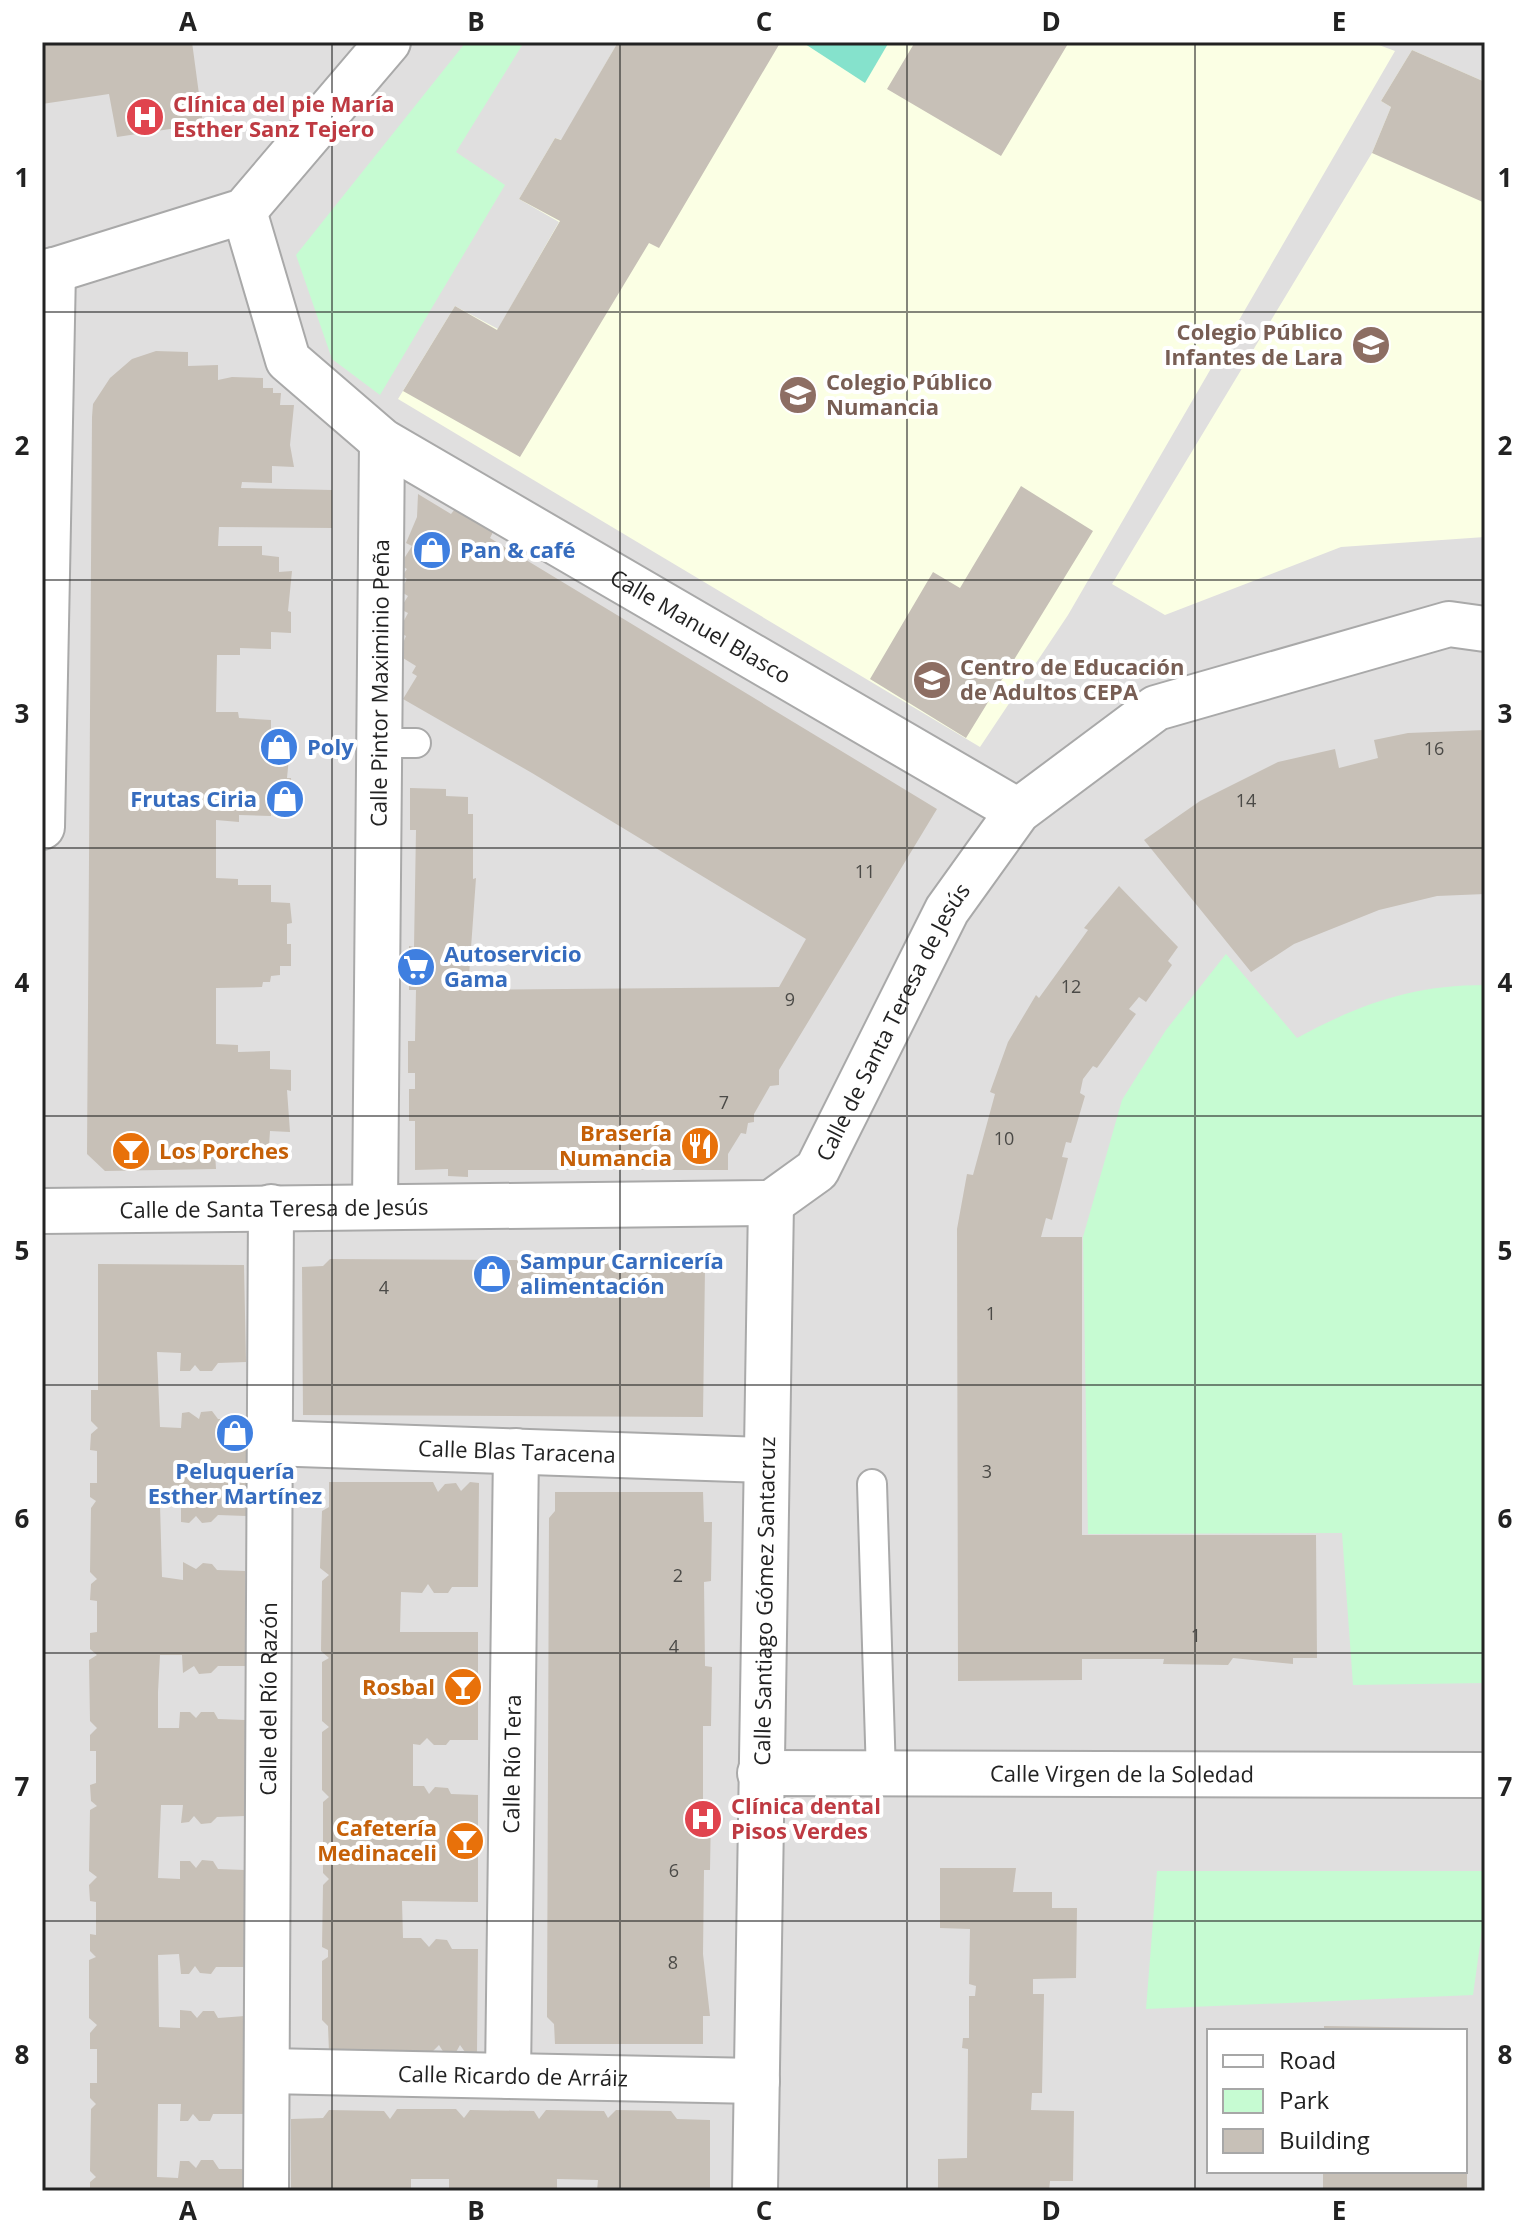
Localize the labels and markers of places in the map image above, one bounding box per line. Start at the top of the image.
place label: Clínica del pie María Esther Sanz Tejero [173,88,395,143]
hospital icon: Clínica del pie María Esther Sanz Tejero [124,96,166,138]
place label: Colegio Público Infantes de Lara [1164,316,1343,371]
school or university icon: Colegio Público Infantes de Lara [1350,324,1392,366]
place label: Colegio Público Numancia [826,366,992,421]
school or university icon: Colegio Público Numancia [777,374,819,416]
shop icon: Pan & café [411,529,453,571]
place label: Pan & café [460,534,576,564]
place label: Centro de Educación de Adultos CEPA [960,651,1184,706]
school or university icon: Centro de Educación de Adultos CEPA [911,659,953,701]
shop icon: Poly [258,726,300,768]
place label: Poly [307,731,354,761]
shop icon: Frutas Ciria [264,778,306,820]
place label: Frutas Ciria [130,783,257,813]
place label: Autoservicio Gama [444,938,582,993]
supermarket icon: Autoservicio Gama [395,946,437,988]
place label: Brasería Numancia [559,1117,672,1172]
restaurant icon: Brasería Numancia [679,1125,721,1167]
bar icon: Los Porches [110,1130,152,1172]
place label: Los Porches [159,1135,289,1165]
place label: Sampur Carnicería alimentación [520,1245,724,1300]
shop icon: Sampur Carnicería alimentación [471,1253,513,1295]
shop icon: Peluquería Esther Martínez [214,1412,256,1454]
place label: Peluquería Esther Martínez [148,1455,322,1510]
bar icon: Rosbal [442,1666,484,1708]
place label: Rosbal [362,1671,435,1701]
place label: Clínica dental Pisos Verdes [731,1790,881,1845]
hospital icon: Clínica dental Pisos Verdes [682,1798,724,1840]
place label: Cafetería Medinaceli [317,1812,437,1867]
bar icon: Cafetería Medinaceli [444,1820,486,1862]

